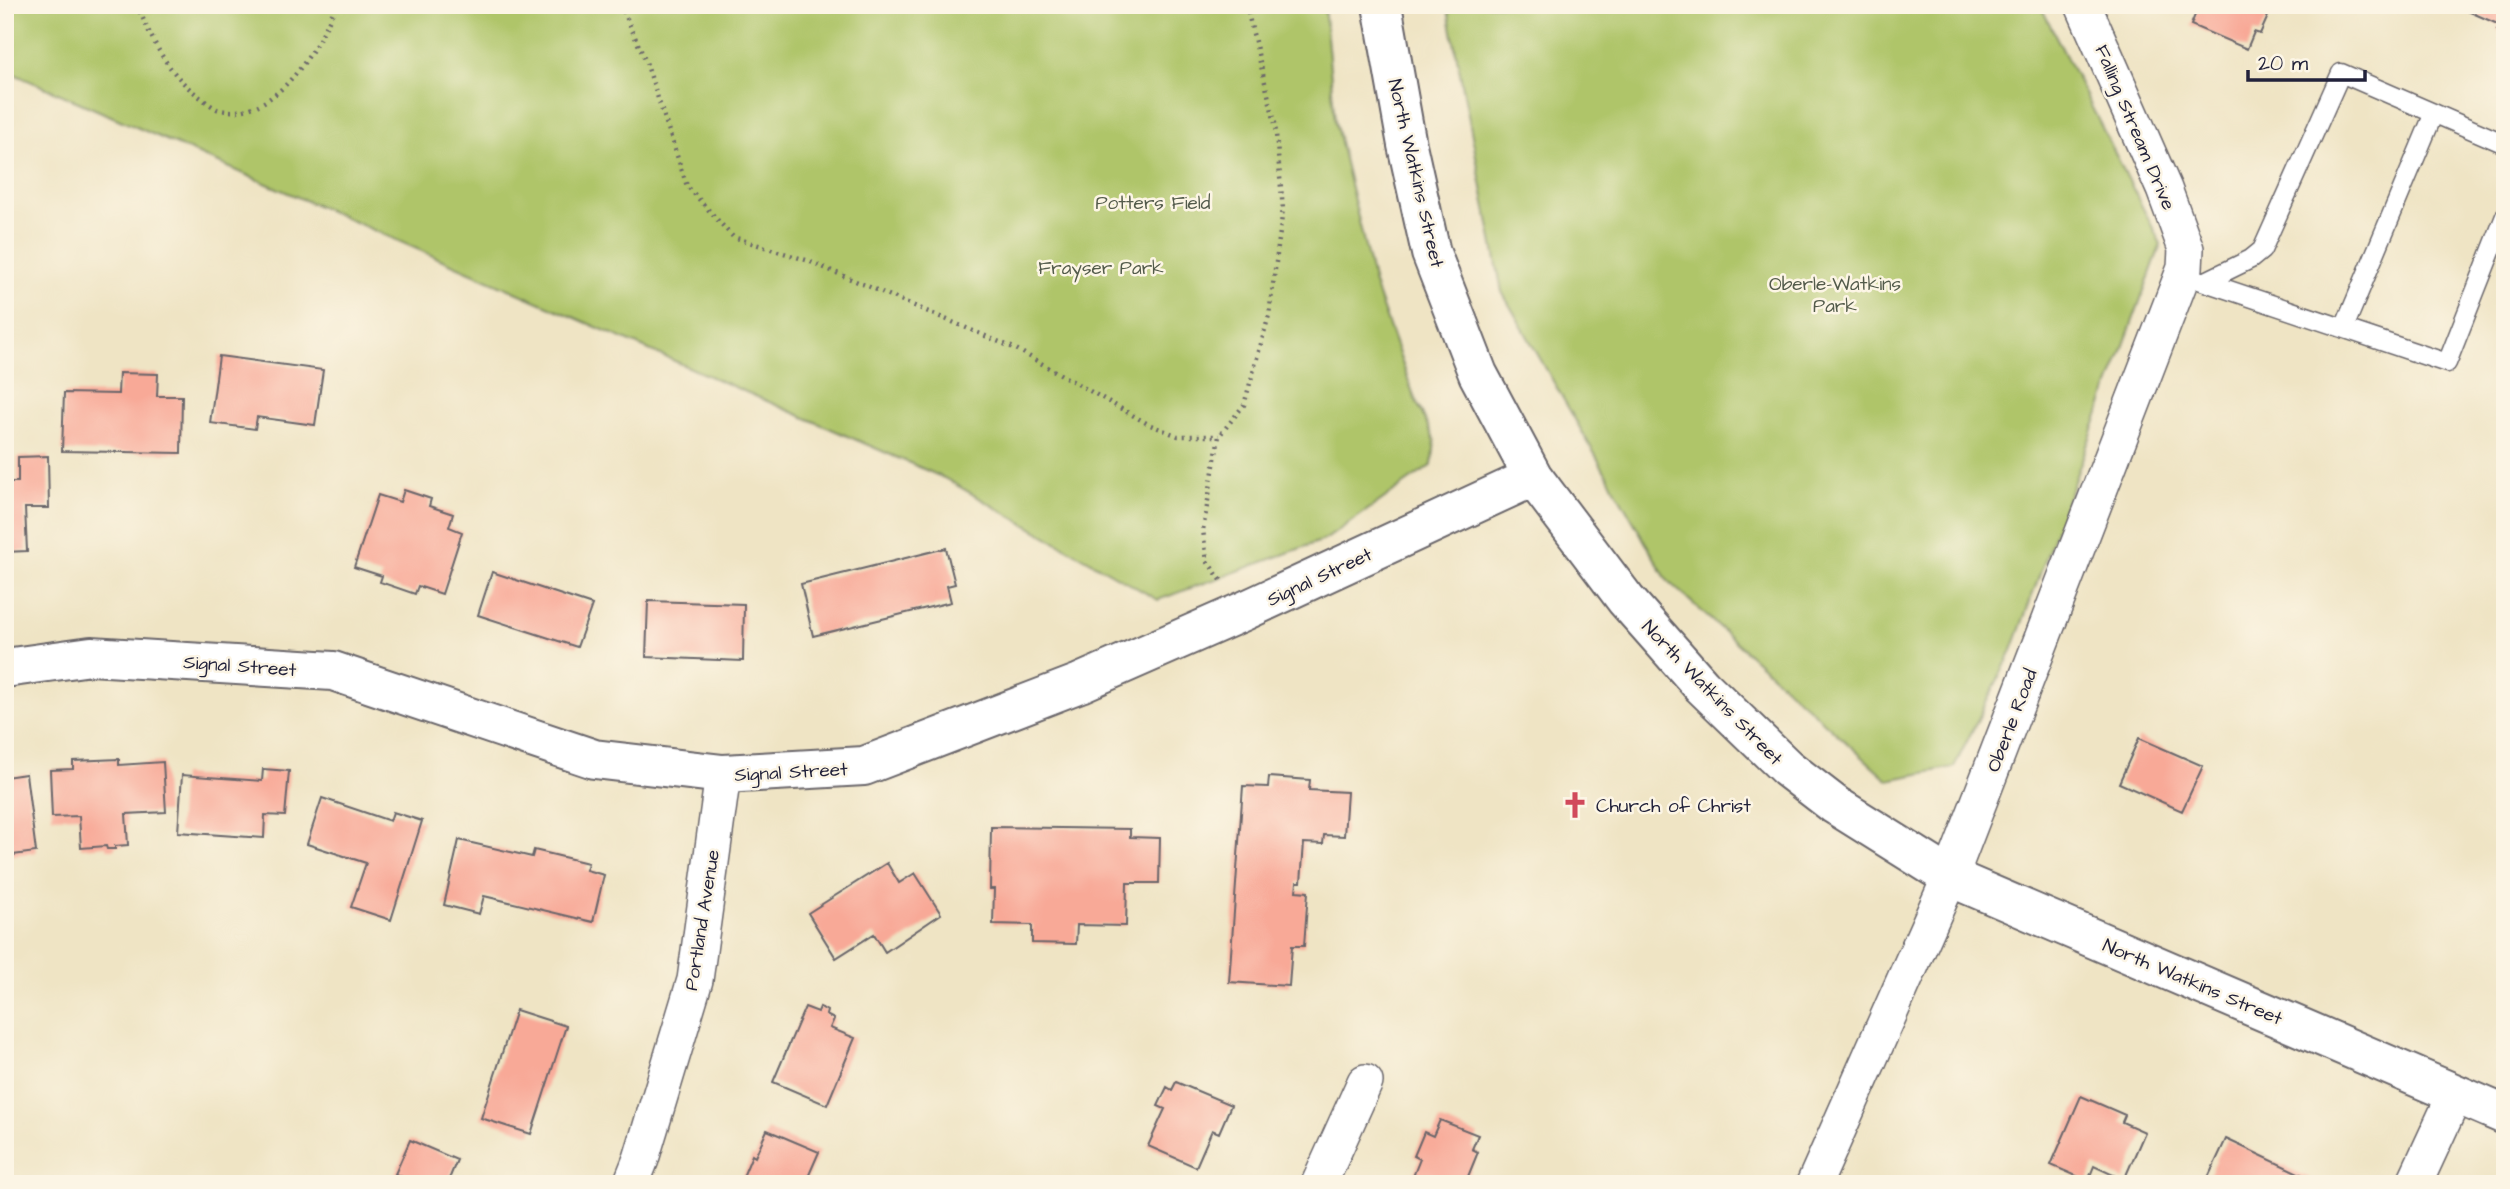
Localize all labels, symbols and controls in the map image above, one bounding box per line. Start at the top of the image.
scale bar [2248,38,2365,82]
street label: Falling Stream Drive [2087,41,2182,215]
text: 20 m [2258,49,2309,78]
street label: North Watkins Street [1381,76,1450,271]
park label: Potters Field [1095,190,1211,217]
park label: Frayser Park [1038,255,1164,283]
park label: Oberle-Watkins Park [1769,271,1901,320]
street label: Signal Street [1263,541,1377,614]
street label: North Watkins Street [1635,614,1789,772]
street label: Signal Street [182,649,298,685]
street label: Oberle Road [1980,665,2045,776]
street label: Signal Street [734,756,849,790]
church icon: Church of Christ [1560,790,1590,820]
place label: Church of Christ [1596,793,1751,820]
street label: Portland Avenue [678,848,727,993]
street label: North Watkins Street [2098,932,2287,1033]

